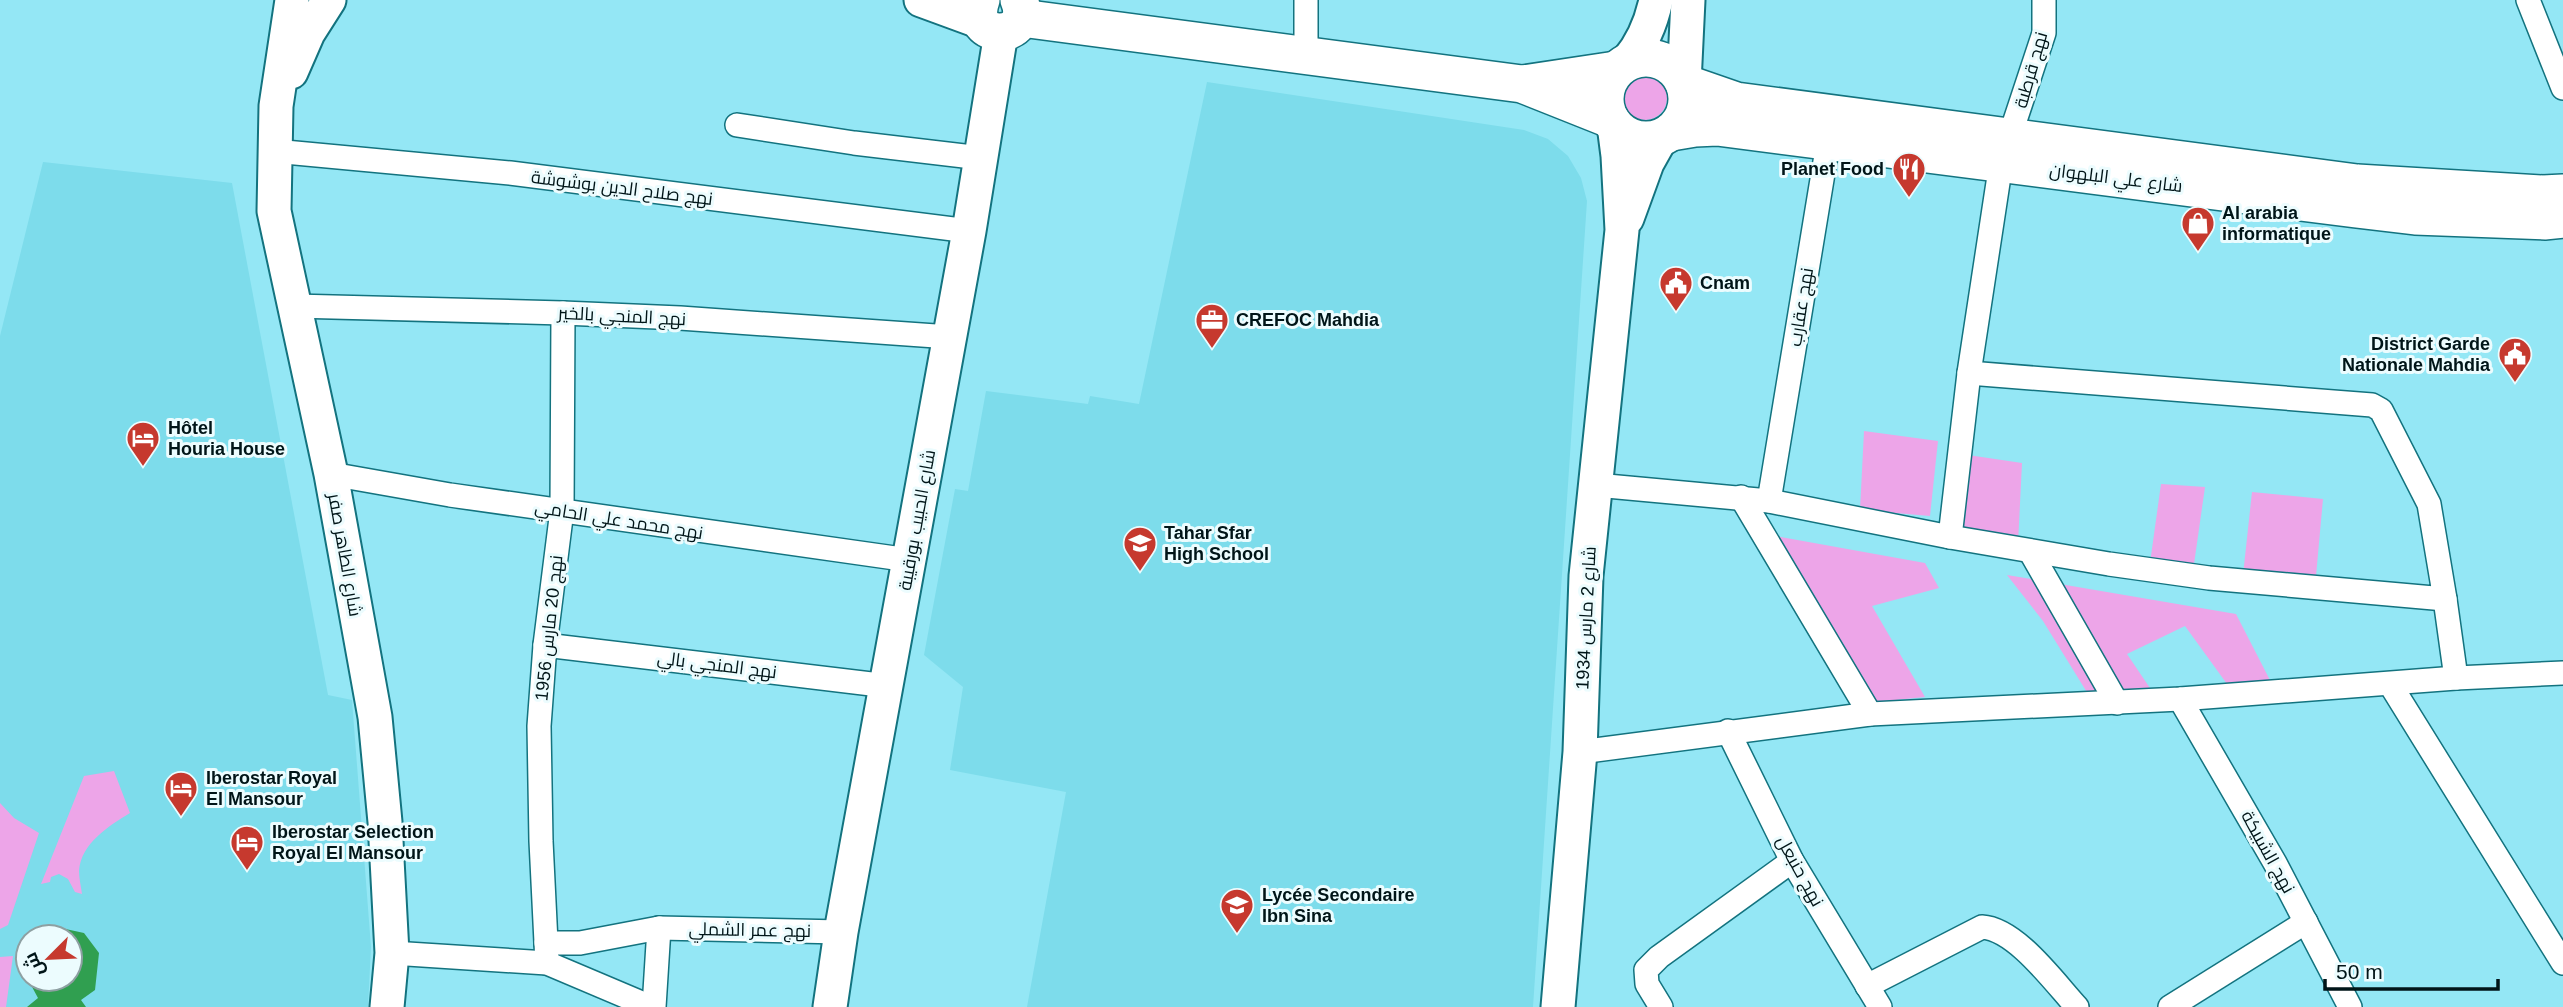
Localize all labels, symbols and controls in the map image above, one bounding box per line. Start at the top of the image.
street label: نهج قرطبة [2011,30,2053,111]
restaurant icon: Planet Food [1890,150,1928,199]
place label: Planet Food [1781,159,1884,179]
street label: شارع علي البلهوان [2048,160,2184,200]
street label: نهج صلاح الدين بوشوشة [530,167,714,211]
place label: Al arabia informatique [2222,203,2331,244]
shop icon: Al arabia informatique [2179,204,2217,253]
public building icon: Cnam [1657,264,1695,313]
street label: نهج عقارب [1785,266,1819,348]
place label: Cnam [1700,273,1750,293]
office icon: CREFOC Mahdia [1193,301,1231,350]
street label: نهج المنجي بالخير [556,303,687,333]
place label: CREFOC Mahdia [1236,310,1380,330]
place label: District Garde Nationale Mahdia [2342,334,2491,375]
public building icon: District Garde Nationale Mahdia [2496,335,2534,384]
place label: Hôtel Houria House [168,418,285,459]
hotel icon: Hôtel Houria House [124,419,162,468]
street label: شارع الحبيب بورقيبة [895,448,941,592]
street label: شارع الطاهر صفر [322,491,366,619]
street label: نهج محمد علي الحامي [533,497,705,547]
place label: Tahar Sfar High School [1164,523,1269,564]
school or university icon: Tahar Sfar High School [1121,524,1159,573]
street label: شارع 2 مارس 1934 [1572,546,1602,690]
street label: نهج 20 مارس 1956 [531,554,569,702]
street label: نهج المنجي بالي [656,648,778,686]
place label: Iberostar Royal El Mansour [206,768,337,809]
hotel icon: Iberostar Royal El Mansour [162,769,200,818]
street label: نهج الشبيكة [2235,807,2299,898]
place label: Iberostar Selection Royal El Mansour [272,822,434,863]
hotel icon: Iberostar Selection Royal El Mansour [228,823,266,872]
street label: نهج حنبعل [1771,832,1828,911]
place label: Lycée Secondaire Ibn Sina [1262,885,1414,926]
school or university icon: Lycée Secondaire Ibn Sina [1218,886,1256,935]
street label: نهج عمر الشملي [688,919,811,945]
north arrow [14,923,84,993]
scale bar [2325,948,2498,992]
text: ش [19,949,49,980]
text: 50 m [2336,960,2383,983]

